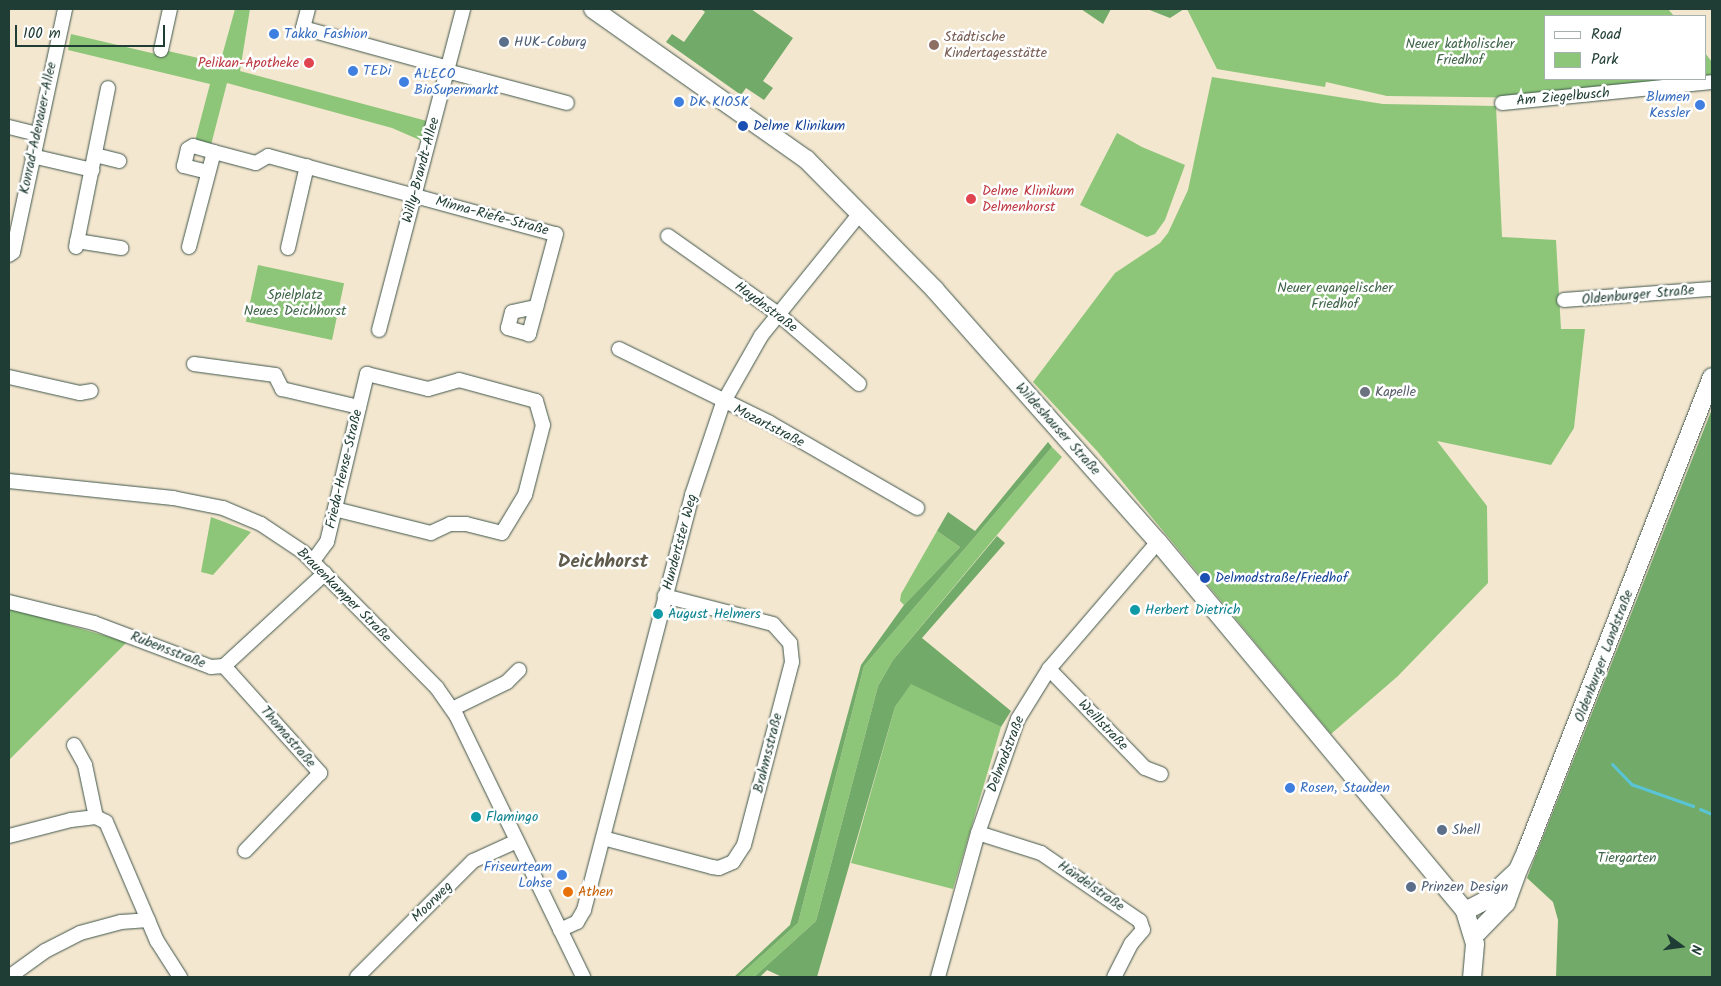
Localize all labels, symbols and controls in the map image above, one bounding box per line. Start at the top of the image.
scale bar [18,15,168,47]
legend [1544,15,1706,80]
text: 100 m [23,22,61,46]
text: Road [1591,23,1621,47]
place label: Takko Fashion [284,26,368,42]
marker: Takko Fashion [268,28,280,40]
place label: Städtische Kindertagesstätte [944,29,1047,62]
place label: HUK-Coburg [514,34,587,50]
marker: HUK-Coburg [498,36,510,48]
park label: Neuer katholischer Friedhof [1406,36,1514,68]
marker: Städtische Kindertagesstätte [928,39,940,51]
text: Park [1591,48,1618,72]
place label: Pelikan-Apotheke [198,55,299,71]
marker: Pelikan-Apotheke [303,57,315,69]
street label: Konrad-Adenauer-Allee [16,60,60,196]
place label: TEDi [363,63,391,79]
marker: TEDi [347,65,359,77]
place label: ALECO BioSupermarkt [414,66,499,98]
marker: ALECO BioSupermarkt [398,76,410,88]
street label: Am Ziegelbusch [1516,85,1610,109]
place label: Blumen Kessler [1646,89,1690,121]
place label: DK KIOSK [689,94,749,110]
marker: DK KIOSK [673,96,685,108]
marker: Blumen Kessler [1694,99,1706,111]
street label: Willy-Brandt-Allee [399,115,443,225]
place label: Delme Klinikum [753,118,845,134]
marker: Delme Klinikum [737,120,749,132]
place label: Delme Klinikum Delmenhorst [982,183,1074,216]
marker: Delme Klinikum Delmenhorst [964,192,978,206]
street label: Minna-Riefe-Straße [433,193,551,239]
street label: Haydnstraße [731,278,801,336]
park label: Neuer evangelischer Friedhof [1277,280,1393,312]
street label: Oldenburger Straße [1581,282,1695,308]
park label: Spielplatz Neues Deichhorst [244,287,346,320]
street label: Wildeshauser Straße [1012,379,1104,479]
place label: Kapelle [1375,384,1416,400]
marker: Kapelle [1359,386,1371,398]
street label: Mozartstraße [731,401,807,451]
street label: Frieda-Hense-Straße [322,408,366,530]
street label: Hundertster Weg [659,492,701,592]
street label: Brauenkamper Straße [293,544,395,646]
district label: Deichhorst [558,552,648,574]
place label: Delmodstraße/Friedhof [1215,570,1348,586]
marker: Delmodstraße/Friedhof [1199,572,1211,584]
street label: Oldenburger Landstraße [1571,587,1637,725]
place label: Herbert Dietrich [1145,602,1240,618]
marker: Herbert Dietrich [1129,604,1141,616]
place label: August Helmers [668,606,761,622]
marker: August Helmers [652,608,664,620]
street label: Rubensstraße [128,628,208,672]
street label: Weillstraße [1075,696,1131,754]
street label: Thomastraße [257,703,319,771]
street label: Brahmsstraße [750,711,786,795]
street label: Delmodstraße [984,714,1028,794]
place label: Rosen, Stauden [1300,780,1390,796]
marker: Rosen, Stauden [1284,782,1296,794]
place label: Flamingo [486,809,538,825]
marker: Flamingo [470,811,482,823]
place label: Shell [1452,822,1480,838]
marker: Shell [1436,824,1448,836]
park label: Tiergarten [1598,850,1656,866]
street label: Händelstraße [1055,857,1127,915]
place label: Friseurteam Lohse [484,859,552,892]
marker: Friseurteam Lohse [556,869,568,881]
street label: Moorweg [408,878,456,926]
place label: Prinzen Design [1421,879,1508,895]
marker: Prinzen Design [1405,881,1417,893]
place label: Athen [578,884,613,900]
marker: Athen [562,886,574,898]
north arrow [1656,921,1706,971]
text: N [1684,943,1707,957]

